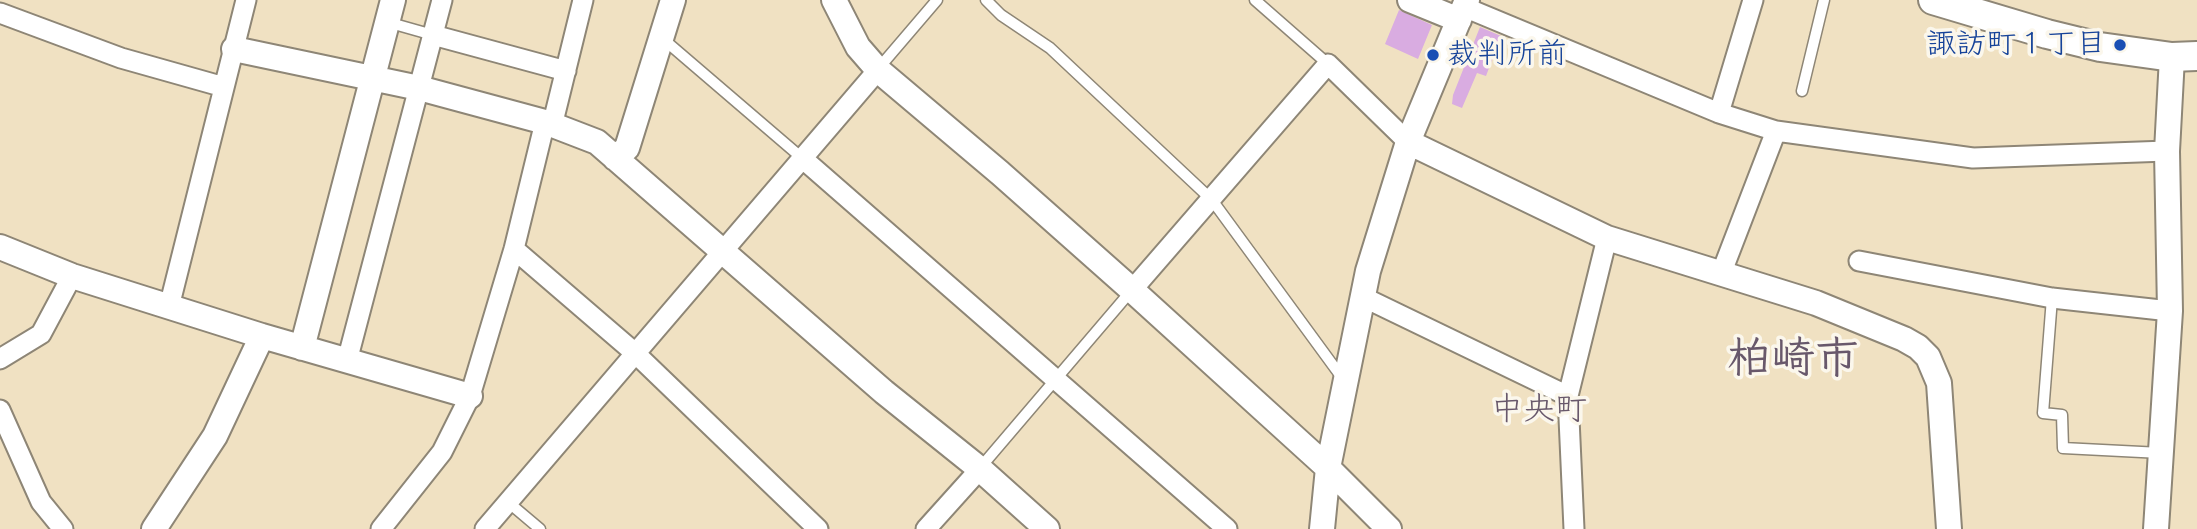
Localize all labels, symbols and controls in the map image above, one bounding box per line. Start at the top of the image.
place label: 諏訪町１丁目 [1926,27,2106,63]
place label: 裁判所前 [1447,37,1567,73]
marker: 諏訪町１丁目 [2112,37,2128,53]
marker: 裁判所前 [1425,47,1441,63]
district label: 柏崎市 [1727,334,1859,386]
district label: 中央町 [1491,392,1587,430]

